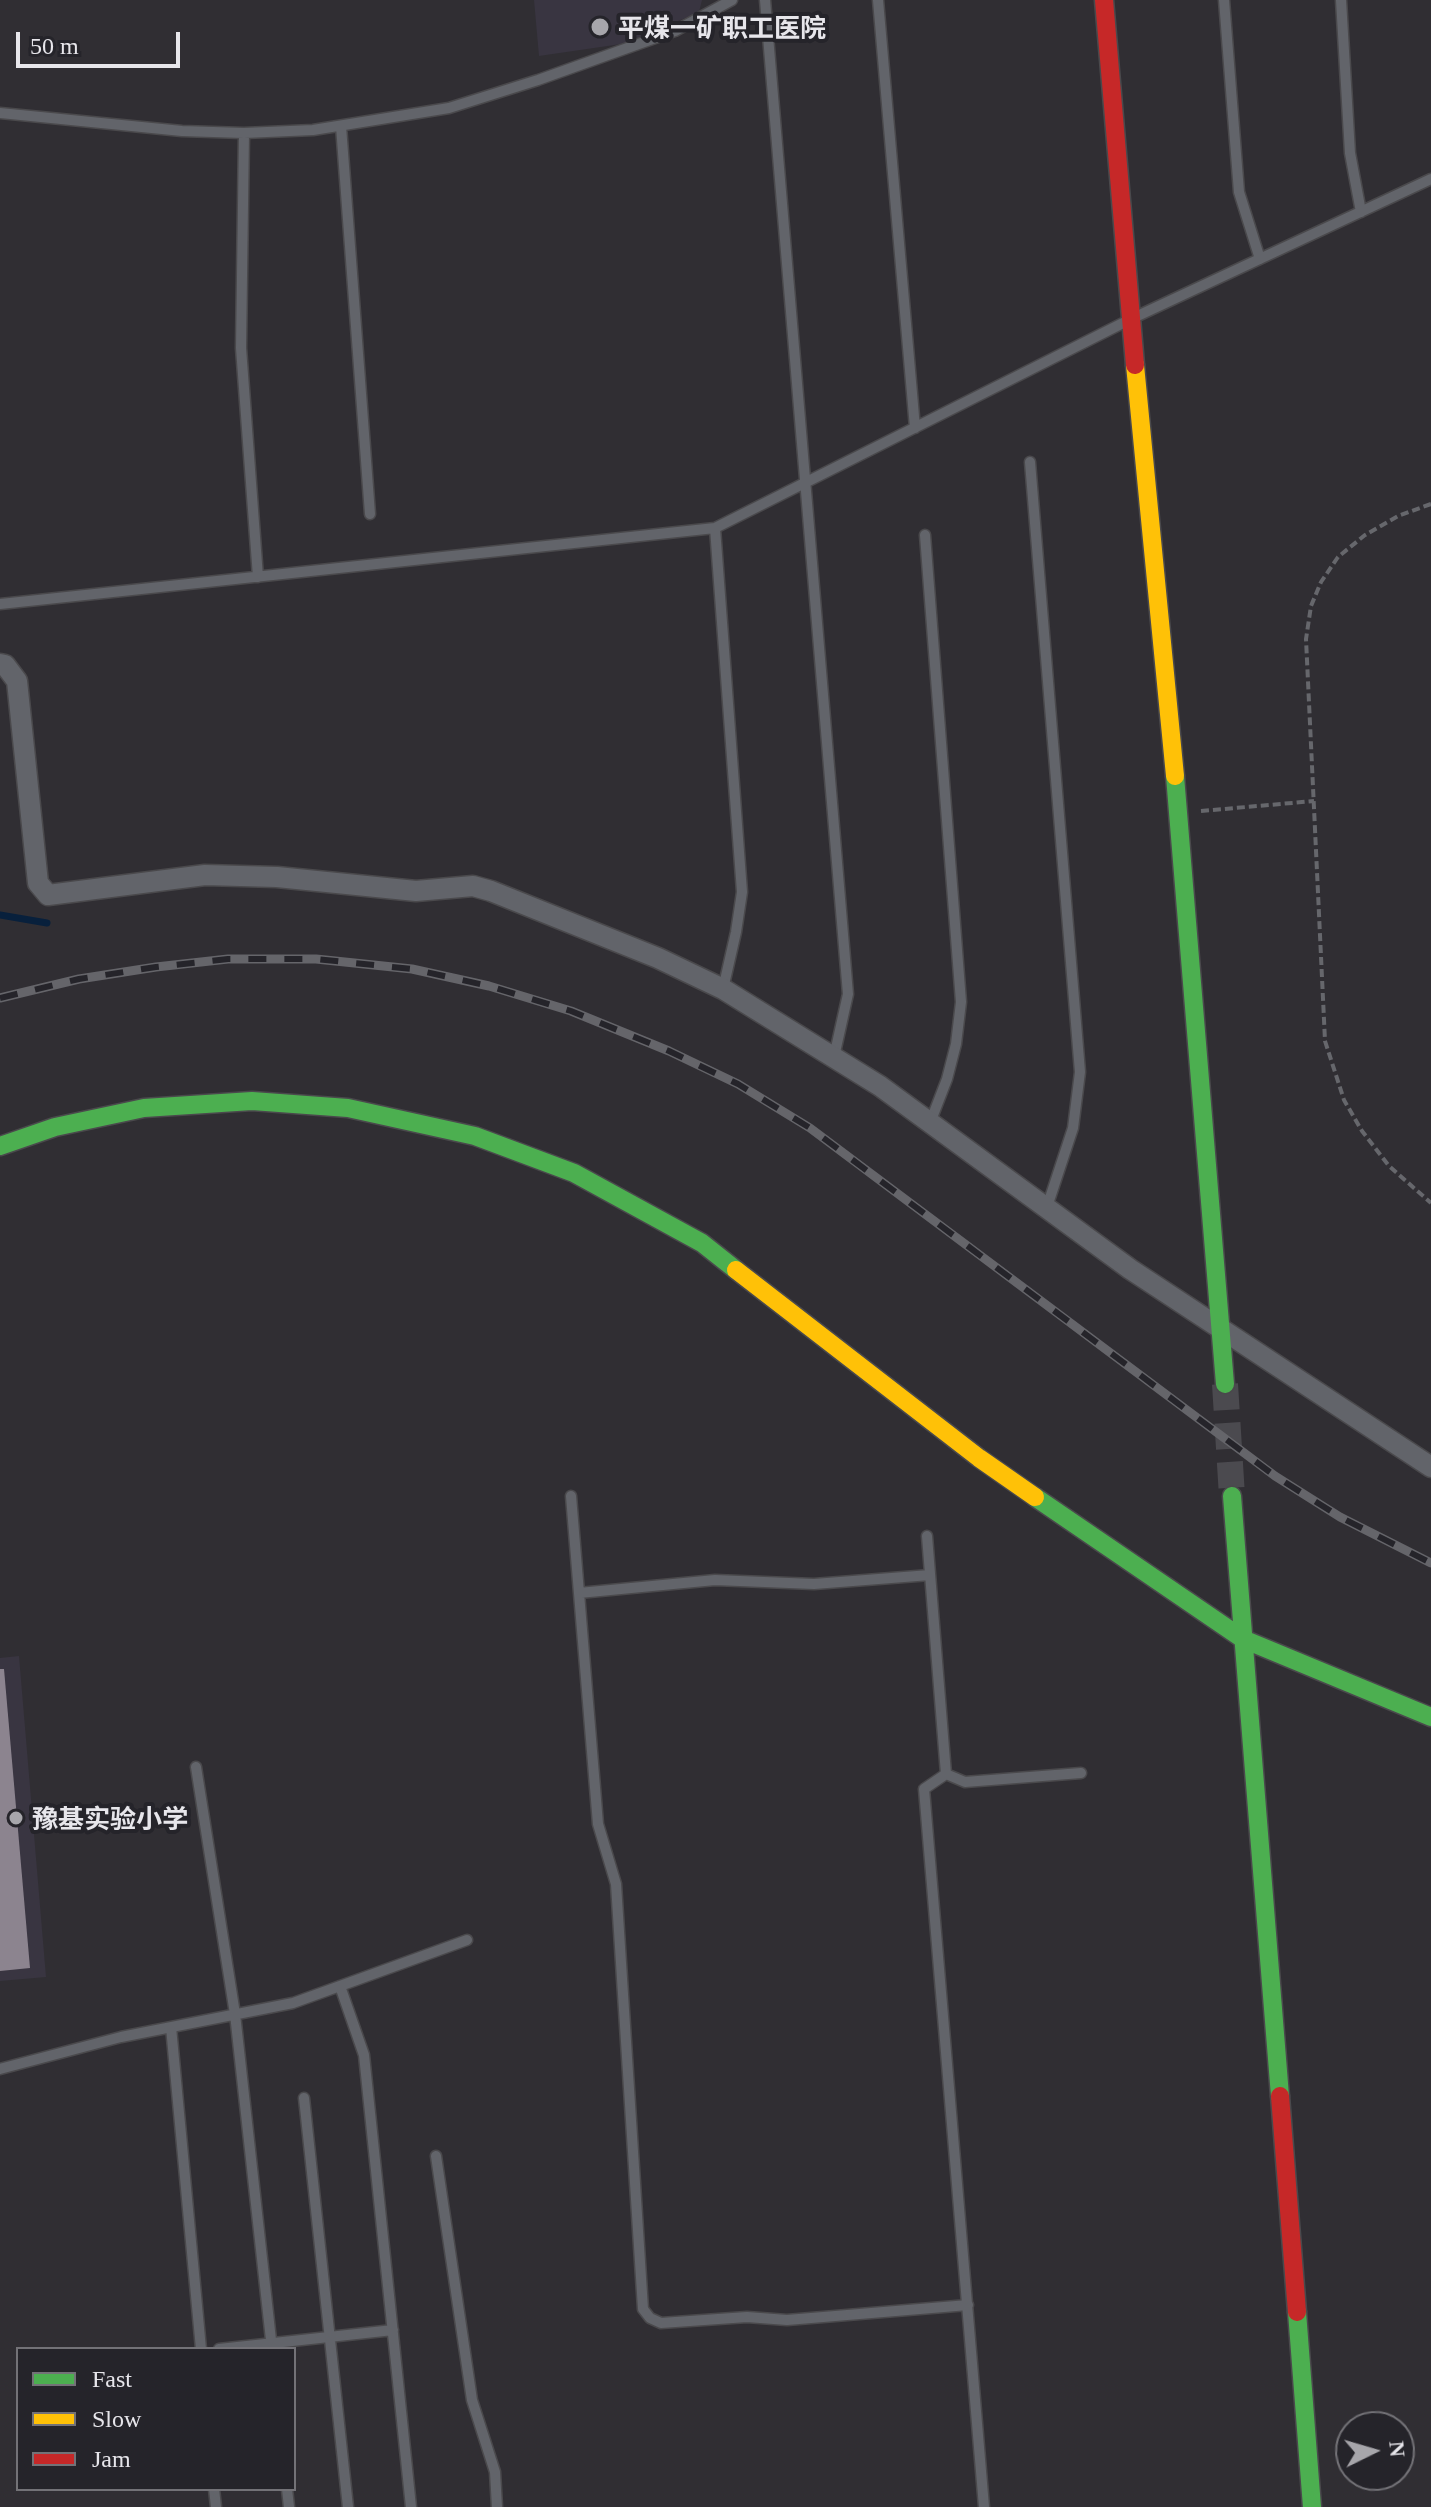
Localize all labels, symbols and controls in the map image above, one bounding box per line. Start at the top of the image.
place label: 平煤一矿职工医院 [618,11,826,43]
scale bar [20,16,184,66]
marker: 平煤一矿职工医院 [589,16,611,38]
text: 50 m [30,33,79,59]
place label: 豫基实验小学 [32,1802,188,1834]
marker: 豫基实验小学 [7,1809,25,1827]
legend [16,2347,296,2491]
text: Fast [92,2366,132,2392]
text: Slow [92,2406,141,2432]
north arrow [1335,2411,1415,2491]
text: N [1384,2440,1411,2458]
text: Jam [92,2446,131,2472]

